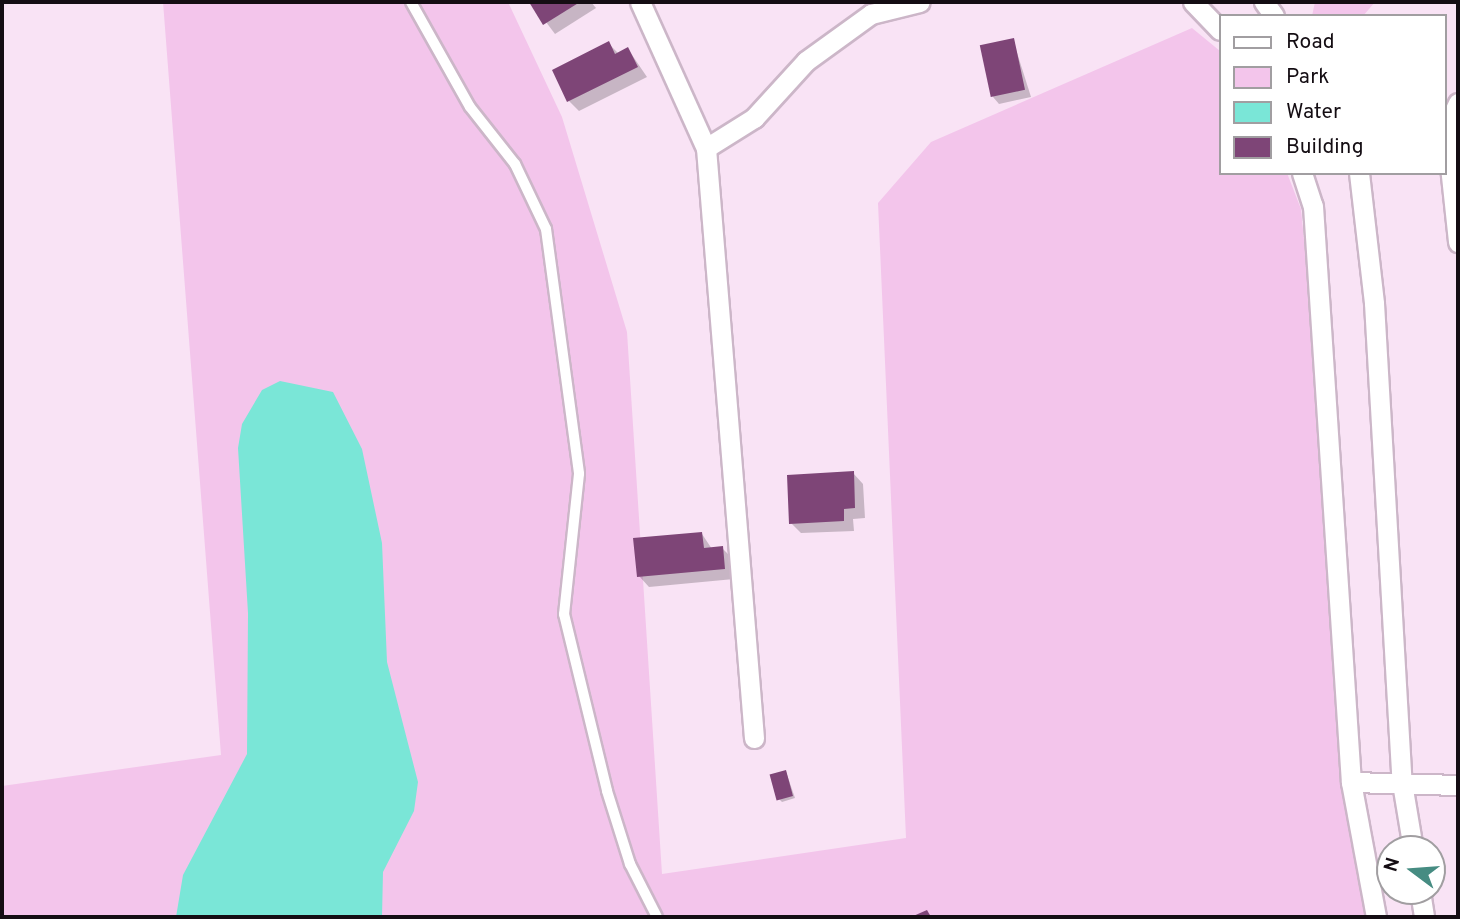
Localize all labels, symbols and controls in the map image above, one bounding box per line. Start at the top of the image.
legend [1218,14,1446,175]
text: Road [1286,29,1335,56]
text: Park [1286,64,1329,91]
text: Water [1286,99,1341,126]
text: Building [1286,134,1364,161]
north arrow [1376,835,1446,905]
text: N [1379,855,1406,875]

